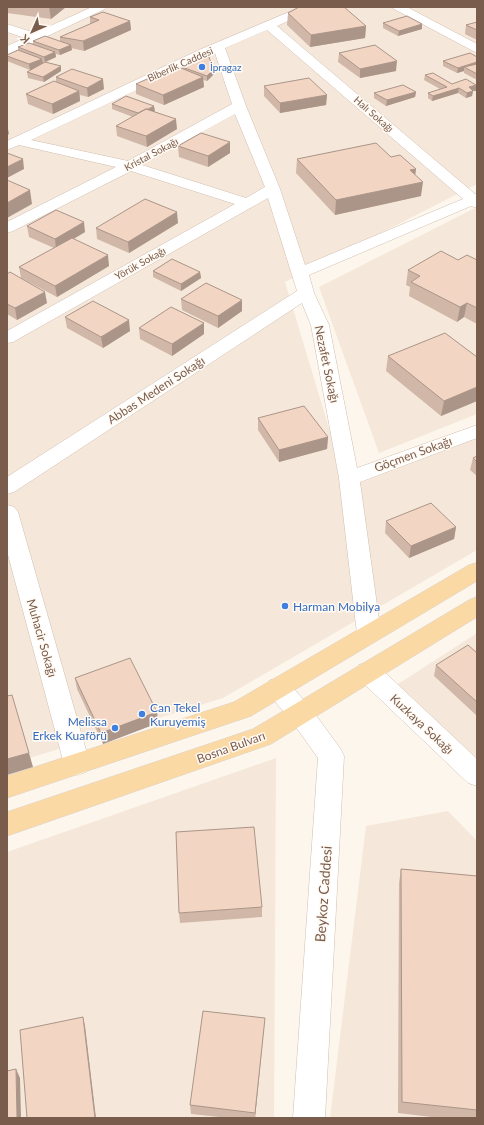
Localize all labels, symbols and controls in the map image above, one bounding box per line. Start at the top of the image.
north arrow [12,12,52,52]
text: K [17,32,32,47]
street label: Biberlik Caddesi [145,44,215,84]
place label: İpragaz [210,61,242,73]
marker: İpragaz [197,62,207,72]
street label: Halı Sokağı [352,94,396,134]
street label: Kristal Sokağı [122,135,180,173]
street label: Yörük Sokağı [112,244,168,282]
street label: Nezafet Sokağı [311,324,343,404]
street label: Abbas Medeni Sokağı [104,353,208,427]
street label: Göçmen Sokağı [372,433,454,475]
street label: Muhacir Sokağı [24,597,60,679]
place label: Harman Mobilya [293,599,380,614]
marker: Harman Mobilya [280,601,290,611]
street label: Kuzkaya Sokağı [387,691,457,757]
place label: Can Tekel Kuruyemiş [150,700,206,729]
marker: Can Tekel Kuruyemiş [137,709,147,719]
place label: Melissa Erkek Kuaförü [33,714,107,743]
marker: Melissa Erkek Kuaförü [110,723,120,733]
street label: Bosna Bulvarı [195,728,267,766]
street label: Beykoz Caddesi [311,845,335,943]

